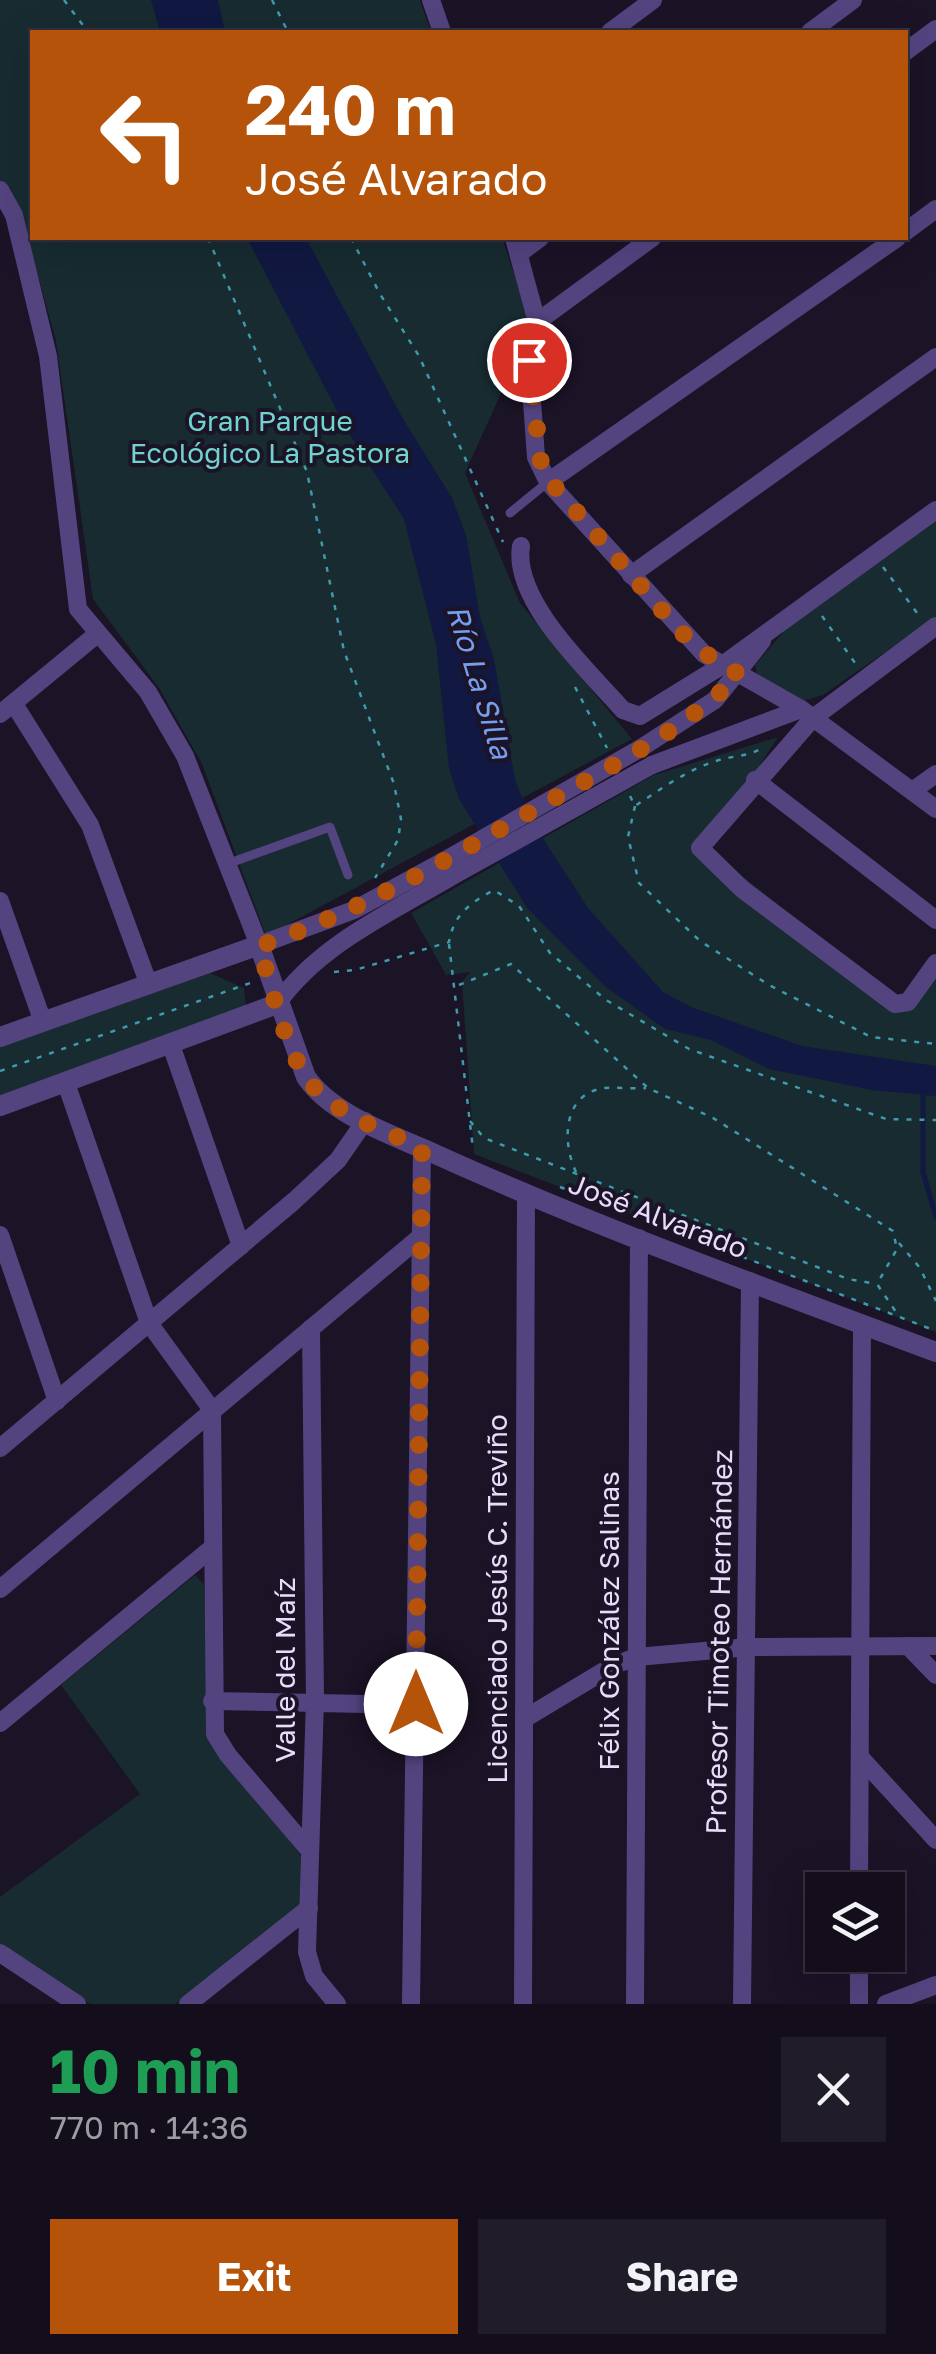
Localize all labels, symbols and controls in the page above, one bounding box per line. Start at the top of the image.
text: 240 m [245,66,456,150]
icon: left [80,70,210,200]
text: José Alvarado [245,151,547,205]
pin [487,318,572,403]
icon: arrive [502,333,557,388]
park label: Gran Parque Ecológico La Pastora [130,404,410,469]
water label: Río La Silla [439,600,521,764]
street label: José Alvarado [564,1166,752,1265]
street label: Licenciado Jesús C. Treviño [480,1414,513,1784]
street label: Profesor Timoteo Hernández [699,1449,738,1835]
street label: Félix González Salinas [592,1471,625,1771]
street label: Valle del Maíz [268,1578,301,1762]
position arrow [364,1652,468,1756]
map controls [805,1872,905,1972]
button: layers [805,1872,905,1972]
text: 10 min [50,2034,240,2106]
button: close [781,2037,886,2142]
text: 770 m · 14:36 [50,2108,248,2146]
button: Exit [50,2219,458,2334]
button: Share [478,2219,886,2334]

